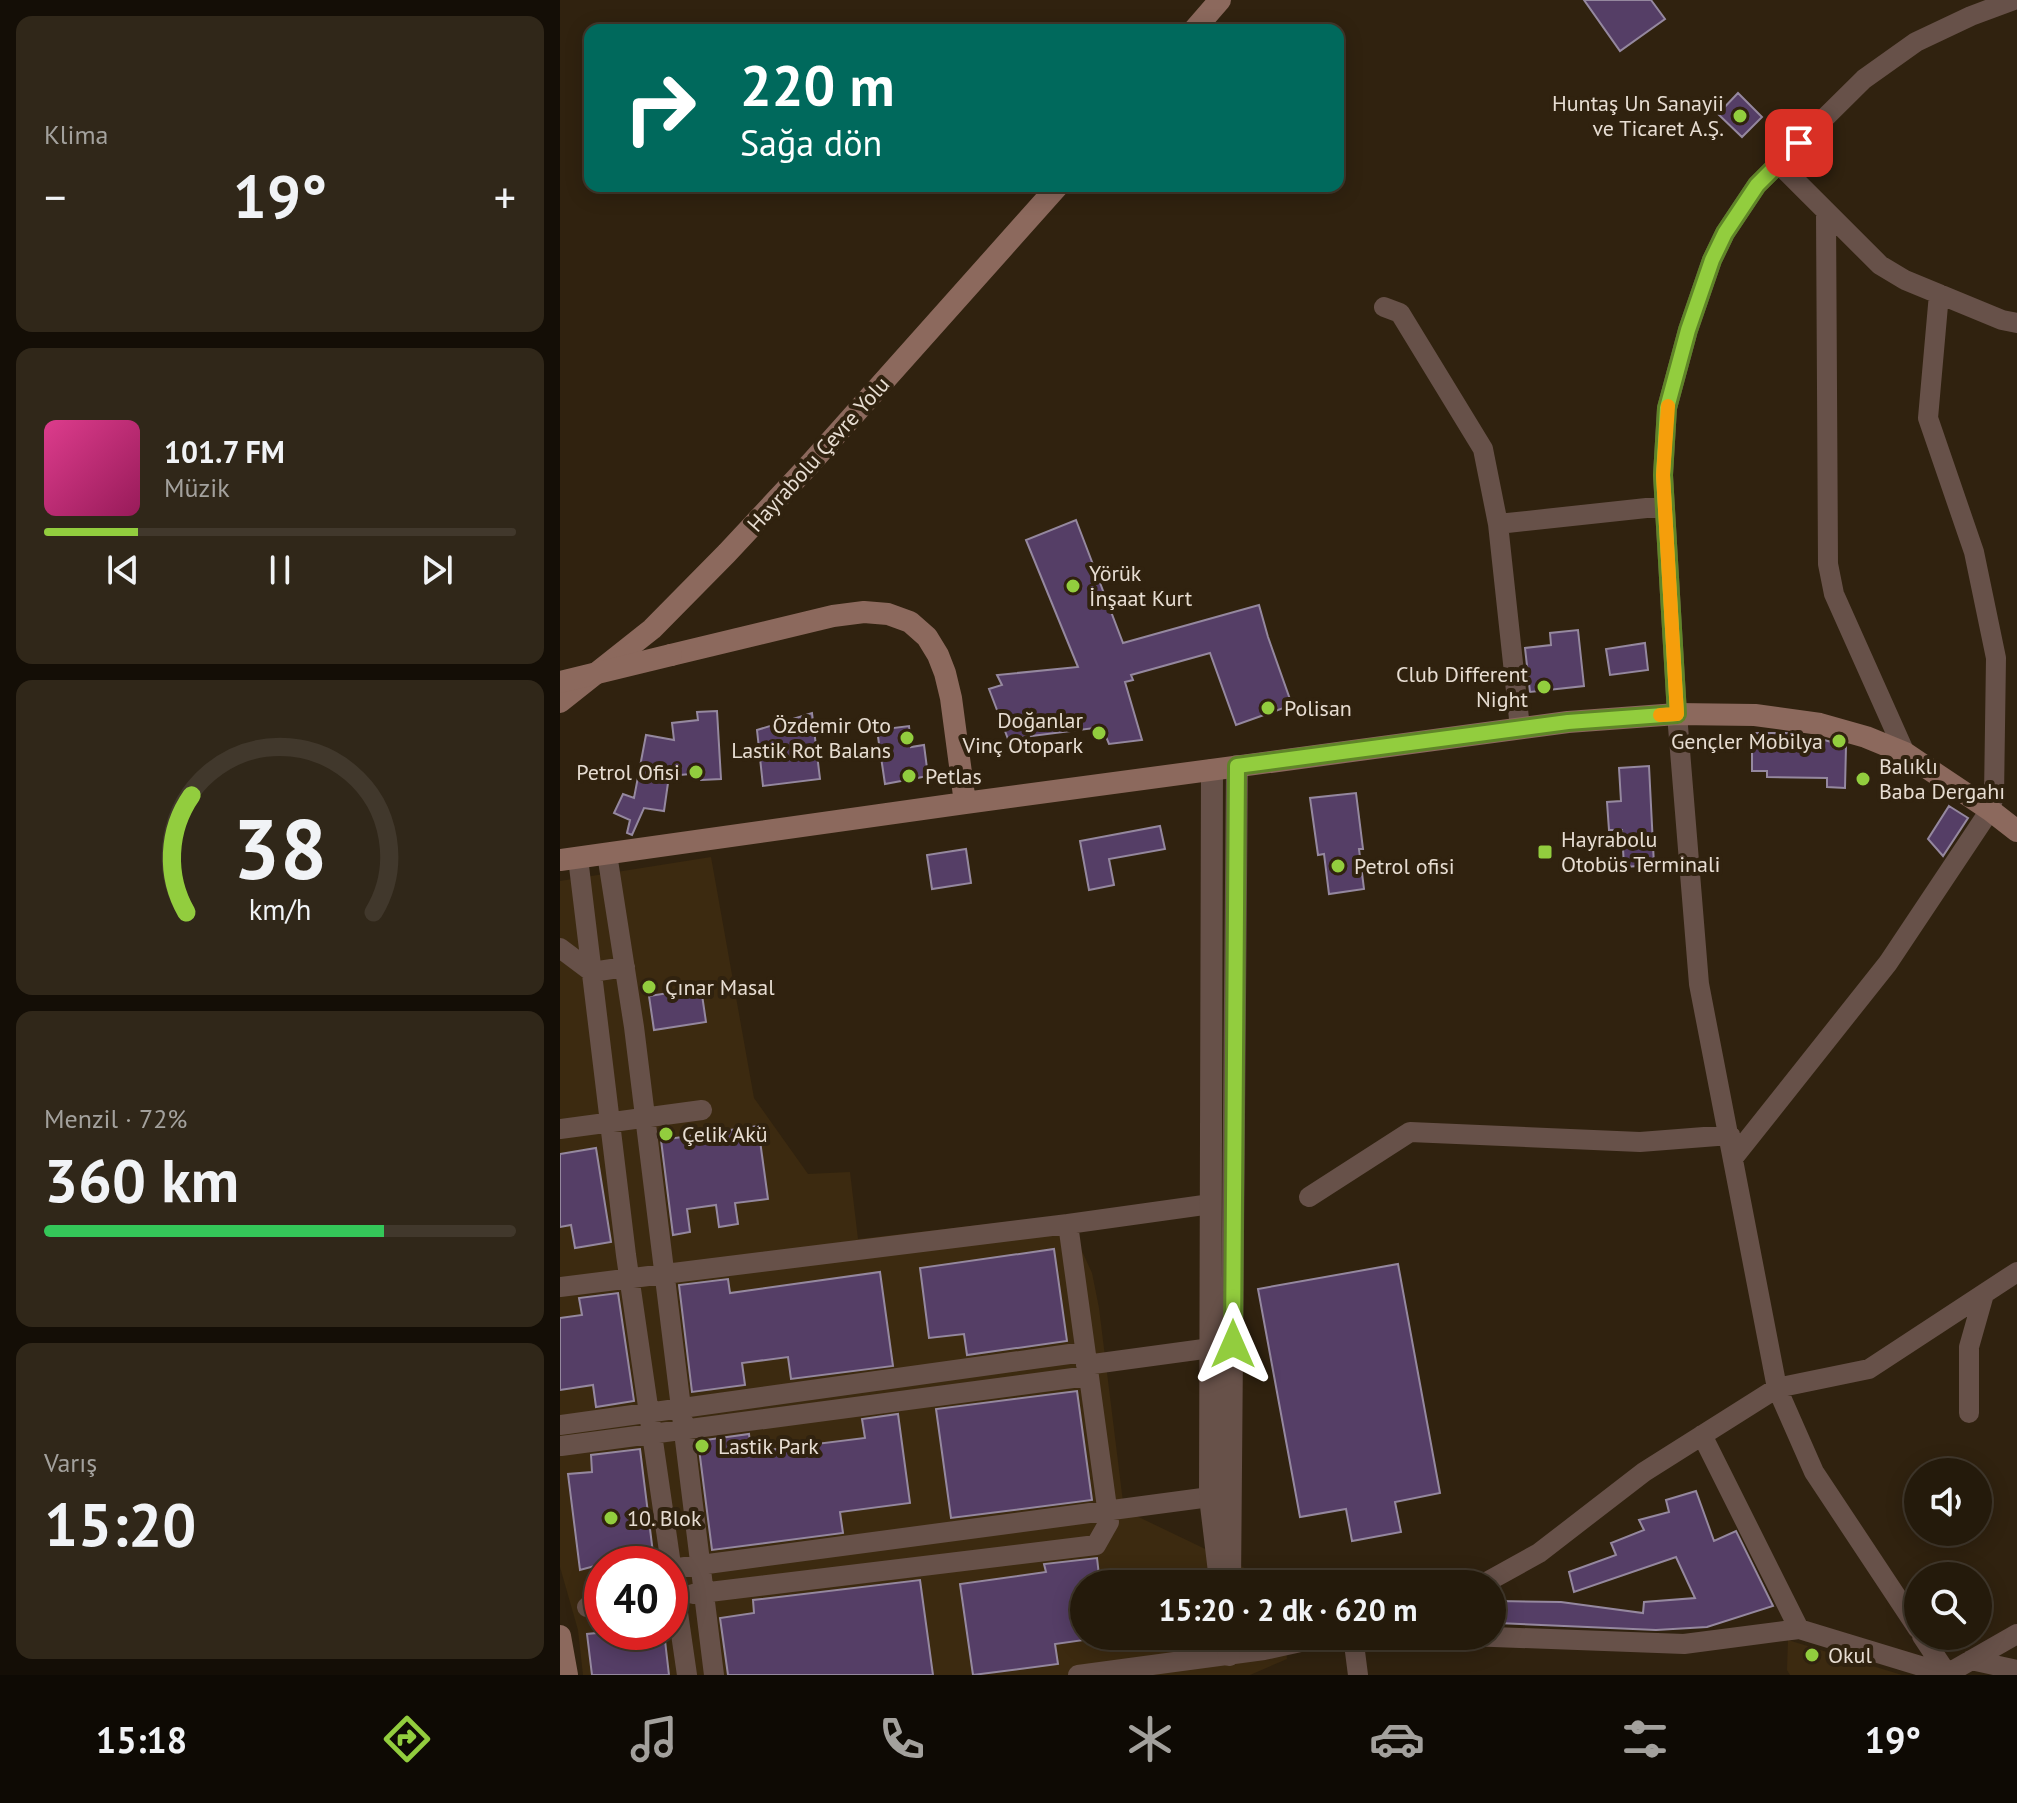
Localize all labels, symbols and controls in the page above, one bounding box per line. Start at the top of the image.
text: 220 m [740,49,895,121]
icon: right [608,56,712,160]
place label: Huntaş Un Sanayii ve Ticaret A.Ş. [1552,89,1724,142]
marker: Huntaş Un Sanayii ve Ticaret A.Ş. [1731,107,1749,125]
pin [1765,109,1833,177]
text: Klima [44,118,108,151]
text: Sağa dön [740,119,882,166]
icon: arrive [1777,121,1821,165]
text: 19° [233,157,327,235]
text: − [44,168,66,225]
text: + [494,168,516,225]
street label: Hayrabolu Çevre Yolu [741,370,895,538]
text: 101.7 FM [164,432,285,471]
text: Müzik [164,471,230,504]
icon: previous [101,548,145,592]
icon: pause [258,548,302,592]
icon: next [415,548,459,592]
place label: Yörük İnşaat Kurt [1089,559,1193,612]
marker: Yörük İnşaat Kurt [1064,577,1082,595]
place label: Club Different Night [1396,660,1529,713]
marker: Club Different Night [1535,678,1553,696]
place label: Polisan [1284,694,1352,722]
marker: Polisan [1259,699,1277,717]
place label: Doğanlar Vinç Otopark [961,706,1084,759]
place label: Özdemir Oto Lastik Rot Balans [731,711,891,764]
marker: Doğanlar Vinç Otopark [1090,724,1108,742]
place label: Gençler Mobilya [1671,727,1823,755]
marker: Özdemir Oto Lastik Rot Balans [898,729,916,747]
marker: Gençler Mobilya [1830,732,1848,750]
place label: Balıklı Baba Dergahı [1879,752,2005,805]
place label: Petrol Ofisi [576,758,680,786]
place label: Petlas [925,762,982,790]
marker: Petrol Ofisi [687,763,705,781]
marker: Petlas [900,767,918,785]
marker: Balıklı Baba Dergahı [1854,770,1872,788]
text: 38 [233,794,327,902]
place label: Hayrabolu Otobüs Terminali [1561,825,1720,878]
marker: Hayrabolu Otobüs Terminali [1536,843,1554,861]
place label: Petrol ofisi [1354,852,1455,880]
marker: Petrol ofisi [1329,857,1347,875]
text: km/h [249,892,311,929]
place label: Çınar Masal [665,973,775,1001]
marker: Çınar Masal [640,978,658,996]
text: Menzil · 72% [44,1102,187,1135]
place label: Çelik Akü [682,1120,768,1148]
marker: Çelik Akü [657,1125,675,1143]
text: 360 km [44,1141,239,1219]
position arrow [1191,1302,1275,1386]
place label: Lastik Park [718,1432,819,1460]
marker: Lastik Park [693,1437,711,1455]
text: Varış [44,1446,97,1479]
map controls [1904,1458,1992,1650]
button: sound [1904,1458,1992,1546]
text: 15:20 [44,1485,196,1563]
place label: 10. Blok [627,1504,702,1532]
marker: 10. Blok [602,1509,620,1527]
speed limit sign: 40 [584,1546,688,1650]
button: search [1904,1562,1992,1650]
text: 15:20 · 2 dk · 620 m [1158,1590,1418,1629]
place label: Okul [1828,1641,1872,1669]
marker: Okul [1803,1646,1821,1664]
icon: directions [379,1711,435,1767]
icon: music [626,1711,682,1767]
icon: phone [874,1711,930,1767]
icon: climate [1122,1711,1178,1767]
icon: car [1369,1711,1425,1767]
icon: filters [1617,1711,1673,1767]
text: 15:18 [96,1716,187,1763]
text: 19° [1865,1716,1921,1763]

